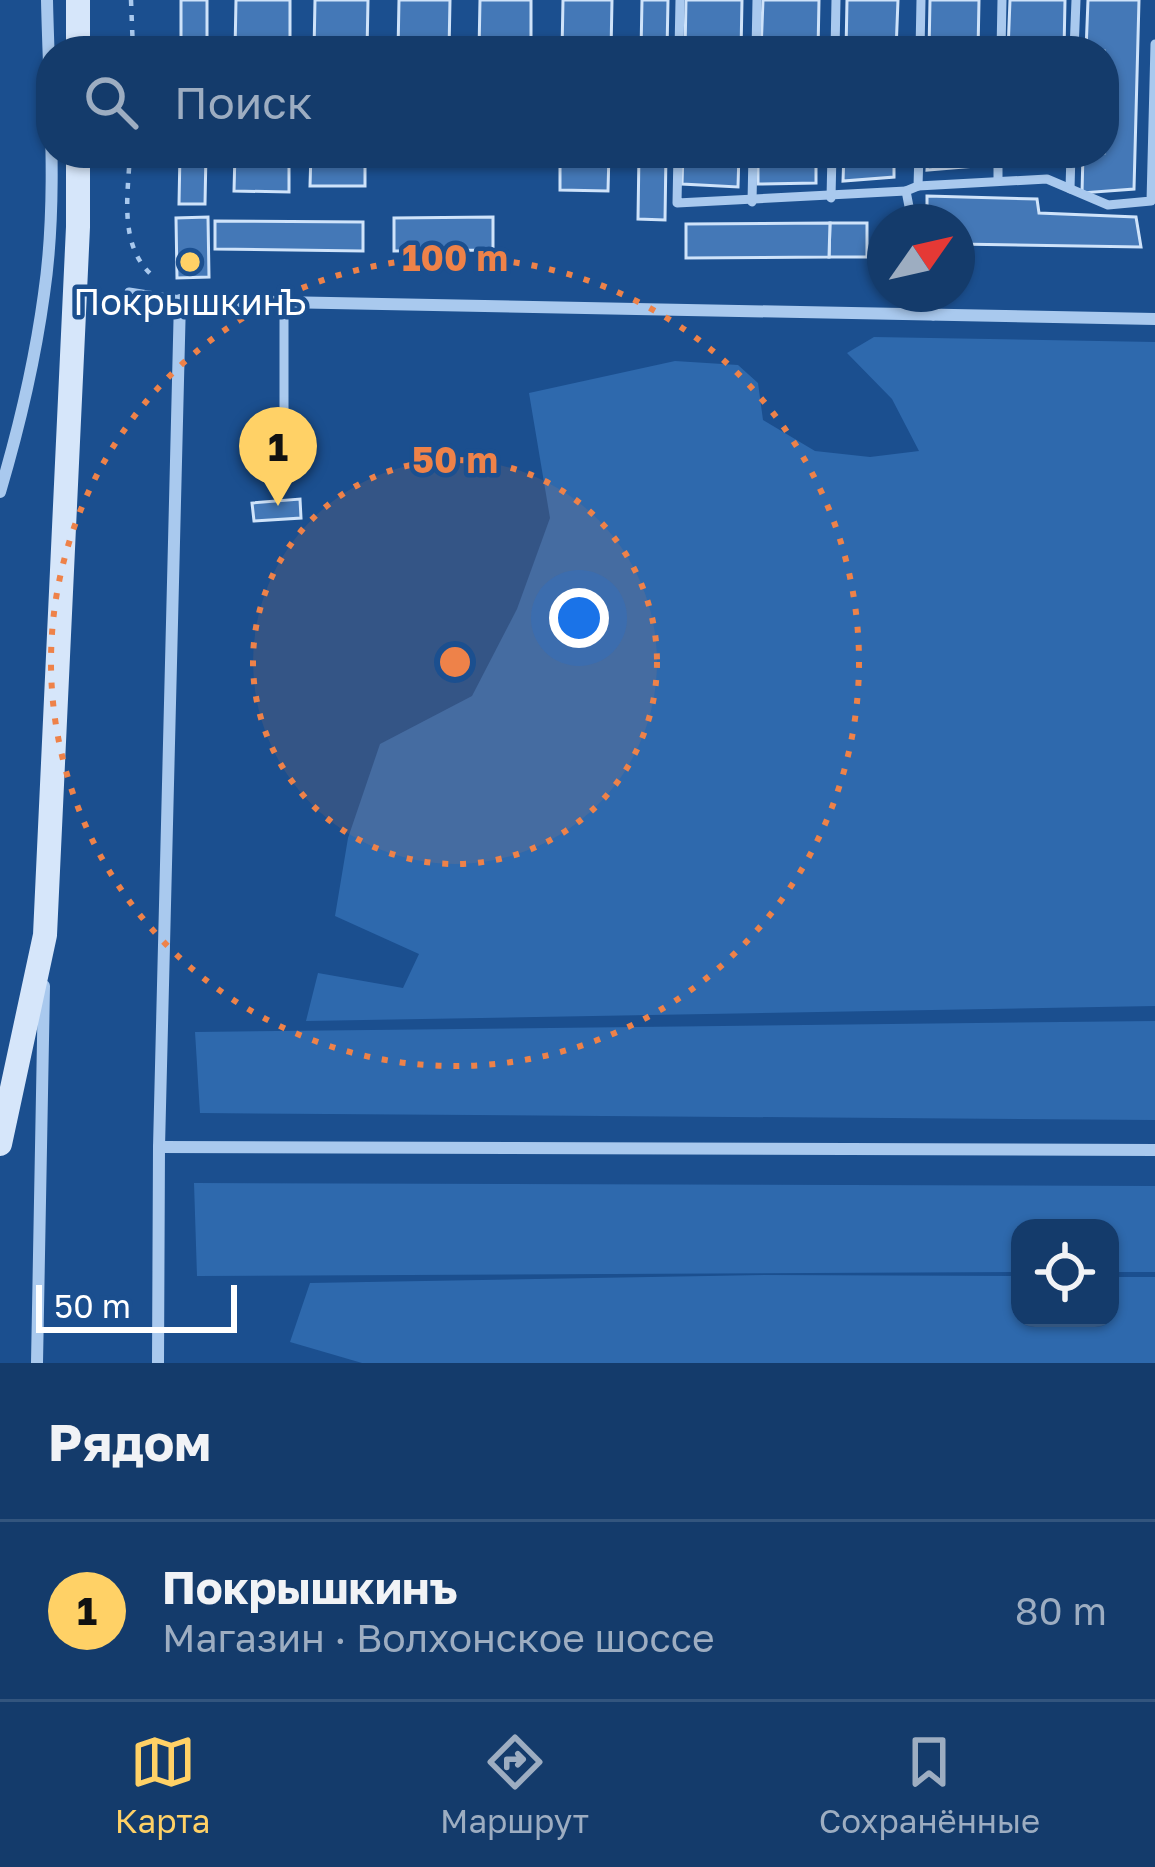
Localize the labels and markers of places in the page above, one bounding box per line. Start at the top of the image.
marker: ПокрышкинЪ [177,249,203,275]
place label: ПокрышкинЪ [73,280,307,323]
pin: 1 [239,407,317,506]
centre of rings [434,641,476,683]

